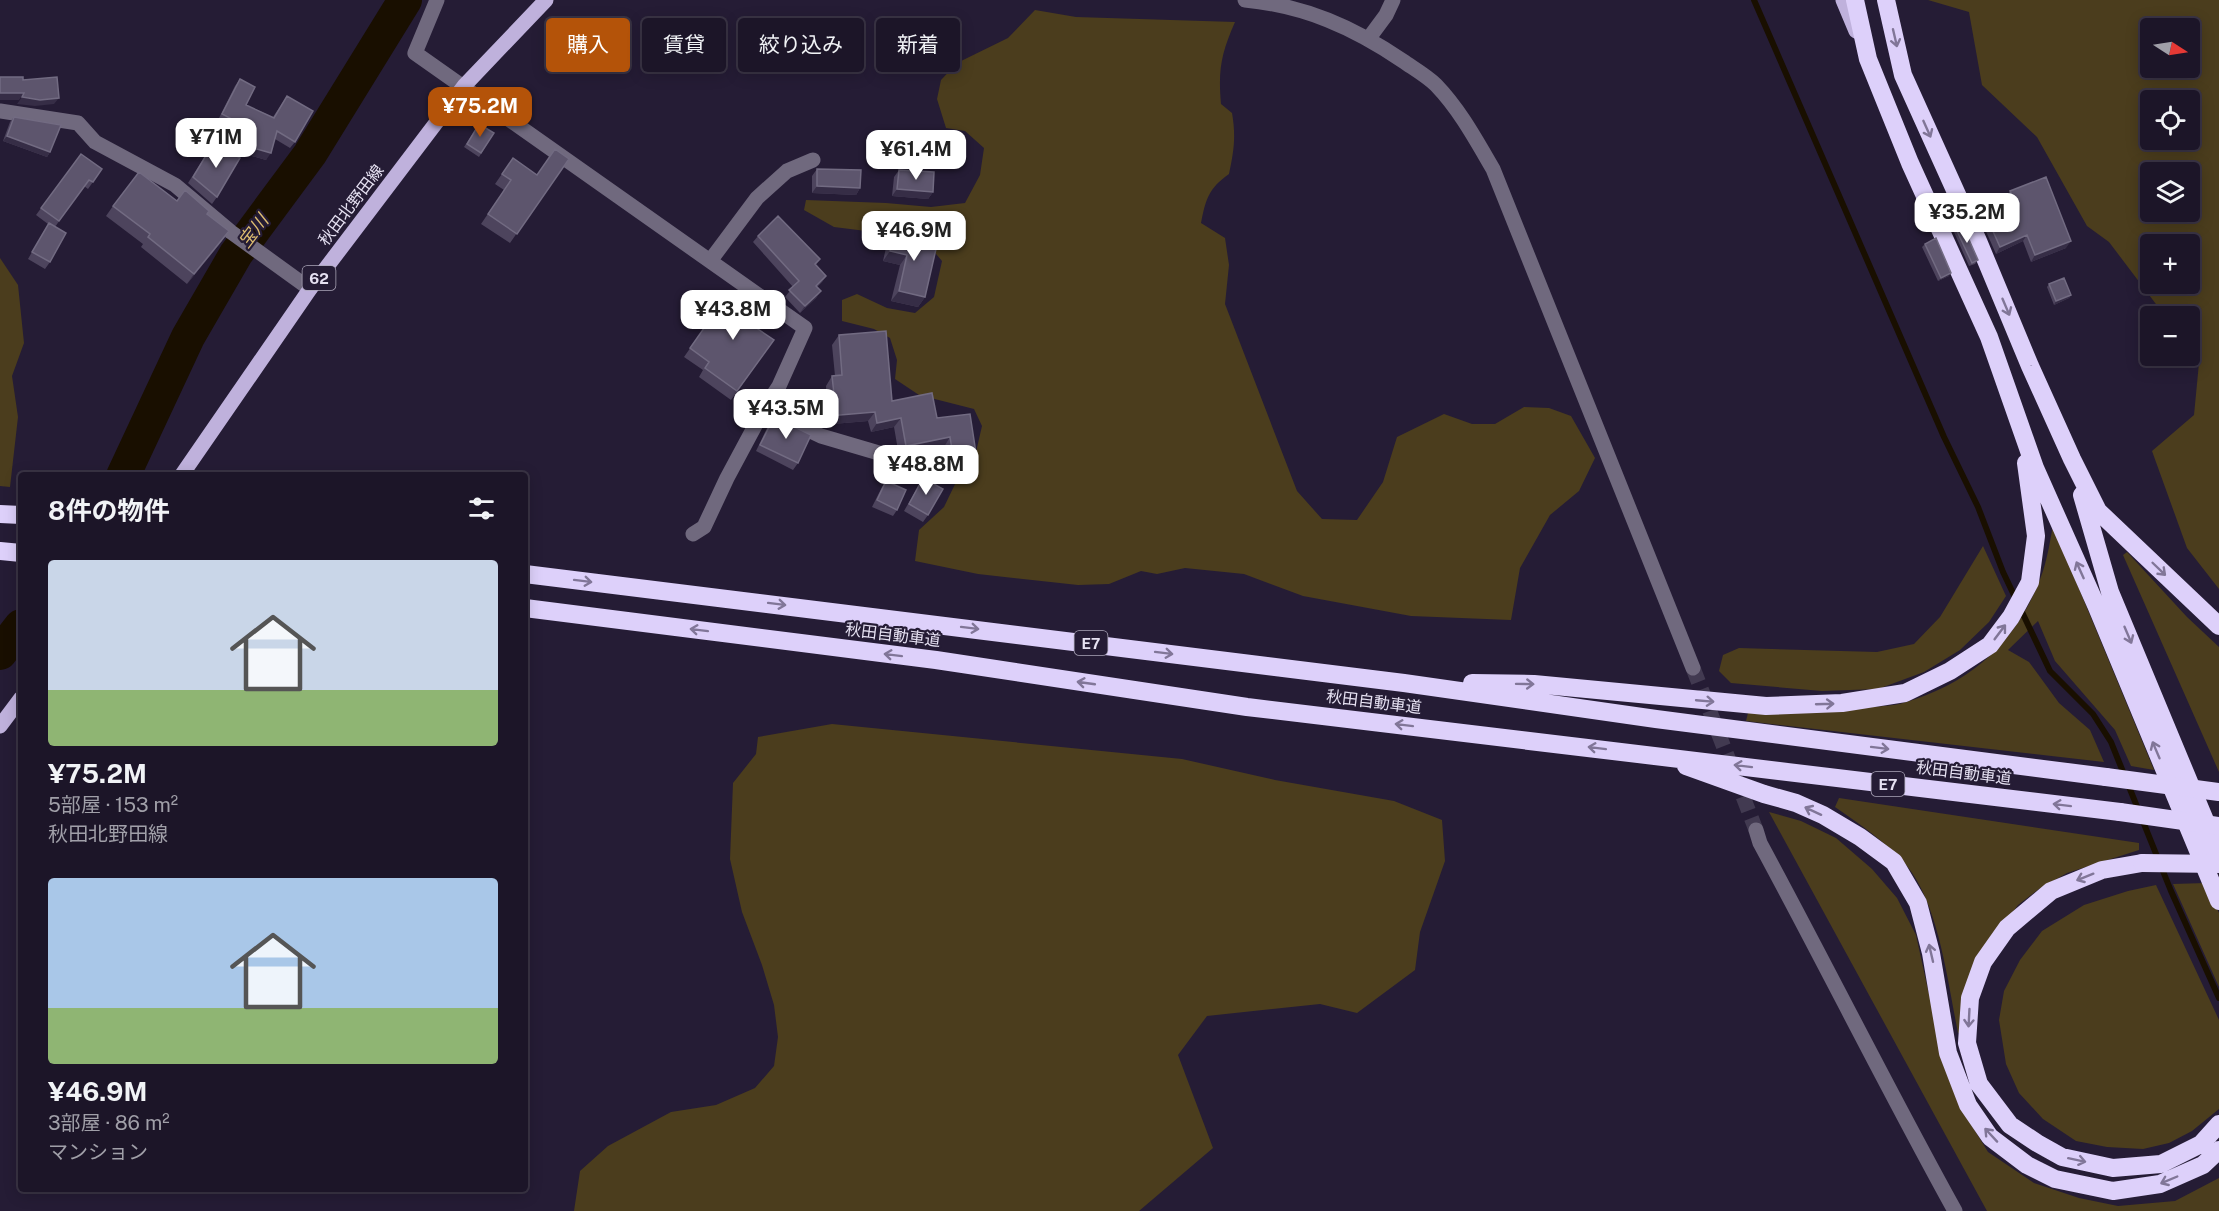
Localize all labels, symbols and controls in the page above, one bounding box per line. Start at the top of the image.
chip: 購入 [546,18,630,72]
chip: 賃貸 [642,18,726,72]
chip: 絞り込み [738,18,864,72]
chip: 新着 [876,18,960,72]
north arrow [2140,18,2200,78]
map controls [2140,18,2200,366]
one-way arrow [1889,28,1901,47]
pin: ¥75.2M [431,87,529,138]
button: locate [2140,90,2200,150]
text: ¥75.2M [442,94,518,118]
pin: ¥71M [180,118,252,169]
one-way arrow [1922,120,1933,138]
text: ¥71M [190,125,242,149]
pin: ¥61.4M [867,130,965,181]
text: ¥61.4M [880,137,952,161]
street label: 秋田北野田線 [315,161,387,249]
button: layers [2140,162,2200,222]
pin: ¥35.2M [1918,193,2016,244]
text: ¥35.2M [1929,200,2005,224]
water label: 宝川 [234,209,273,252]
pin: ¥46.9M [865,211,963,262]
text: ¥46.9M [876,218,952,242]
button: + [2140,234,2200,294]
road number: 62 [302,266,336,290]
pin: ¥43.8M [684,290,782,341]
text: ¥43.8M [695,297,771,321]
one-way arrow [2001,298,2012,316]
button: − [2140,306,2200,366]
pin: ¥43.5M [737,389,835,440]
text: ¥43.5M [748,396,824,420]
pin: ¥48.8M [877,445,975,496]
text: ¥48.8M [888,452,964,476]
icon: filters [465,492,498,525]
text: 8件の物件 [48,495,169,526]
one-way arrow [2074,561,2085,579]
one-way arrow [2152,562,2167,577]
one-way arrow [573,576,593,587]
icon: home [219,599,327,707]
one-way arrow [766,599,786,610]
street label: 秋田自動車道 [844,620,942,650]
one-way arrow [960,623,980,634]
one-way arrow [1993,624,2006,640]
one-way arrow [690,625,710,636]
one-way arrow [2123,625,2134,643]
road number: E7 [1074,631,1108,655]
one-way arrow [1153,647,1173,658]
one-way arrow [883,649,903,660]
one-way arrow [1076,677,1096,688]
one-way arrow [1515,678,1535,690]
street label: 秋田自動車道 [1325,687,1423,717]
one-way arrow [1695,696,1715,707]
one-way arrow [1814,698,1834,710]
one-way arrow [1394,719,1414,730]
one-way arrow [2150,741,2161,759]
one-way arrow [1588,742,1608,753]
one-way arrow [1870,743,1890,754]
text: ¥75.2M [48,758,147,789]
street label: 秋田自動車道 [1915,758,2013,788]
one-way arrow [1734,760,1753,771]
road number: E7 [1872,772,1904,796]
text: 5部屋 · 153 m² [48,793,178,817]
one-way arrow [2052,799,2072,810]
one-way arrow [1804,804,1822,815]
text: 秋田北野田線 [48,822,168,846]
one-way arrow [2076,872,2095,883]
icon: home [219,917,327,1025]
one-way arrow [1924,944,1936,963]
one-way arrow [1963,1008,1974,1028]
text: ¥46.9M [48,1076,147,1107]
text: 3部屋 · 86 m² [48,1111,170,1135]
one-way arrow [1984,1128,1998,1143]
text: マンション [48,1140,148,1164]
one-way arrow [2067,1155,2086,1167]
one-way arrow [2160,1175,2178,1186]

